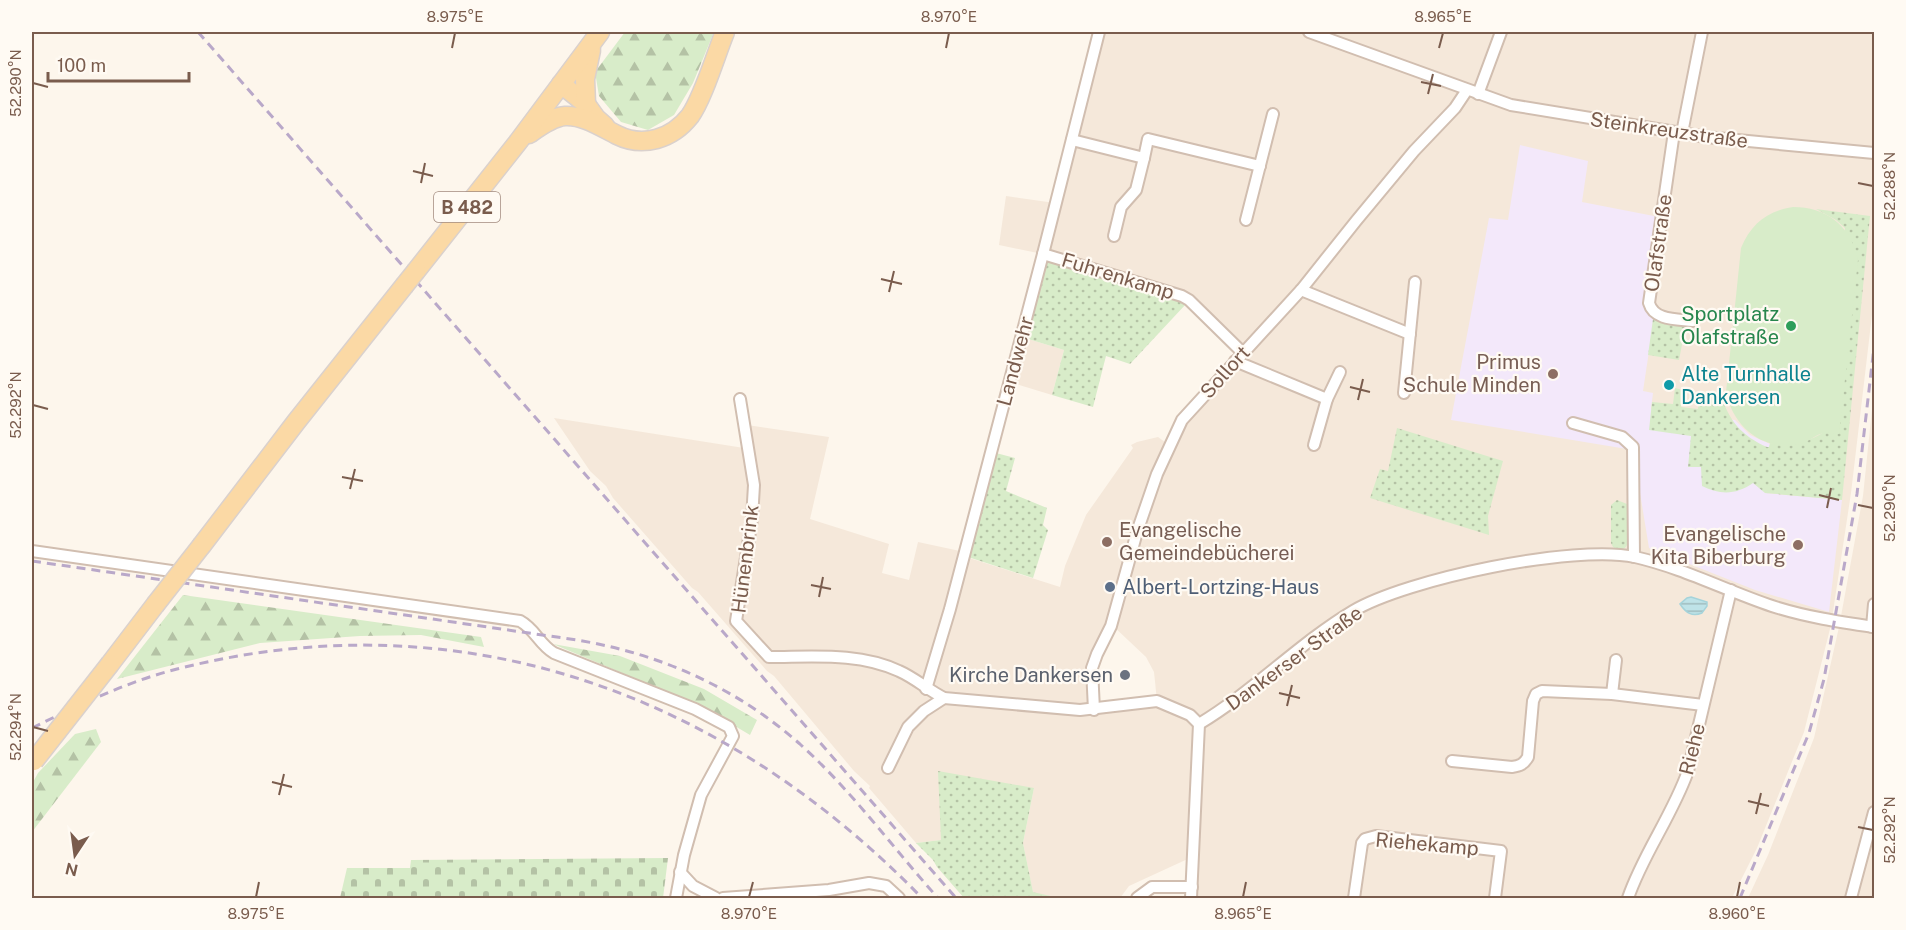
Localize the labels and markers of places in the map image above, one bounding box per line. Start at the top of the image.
place label: Sportplatz Olafstraße [1681,302,1779,349]
marker: Sportplatz Olafstraße [1784,319,1798,333]
place label: Primus Schule Minden [1403,350,1541,397]
place label: Alte Turnhalle Dankersen [1681,362,1811,409]
marker: Primus Schule Minden [1546,367,1560,381]
marker: Alte Turnhalle Dankersen [1662,378,1676,392]
place label: Evangelische Gemeindebücherei [1119,518,1295,565]
place label: Evangelische Kita Biberburg [1651,522,1786,569]
marker: Evangelische Gemeindebücherei [1100,535,1114,549]
marker: Evangelische Kita Biberburg [1791,538,1805,552]
place label: Albert-Lortzing-Haus [1122,575,1319,599]
marker: Albert-Lortzing-Haus [1103,580,1117,594]
place label: Kirche Dankersen [949,663,1113,687]
marker: Kirche Dankersen [1118,668,1132,682]

